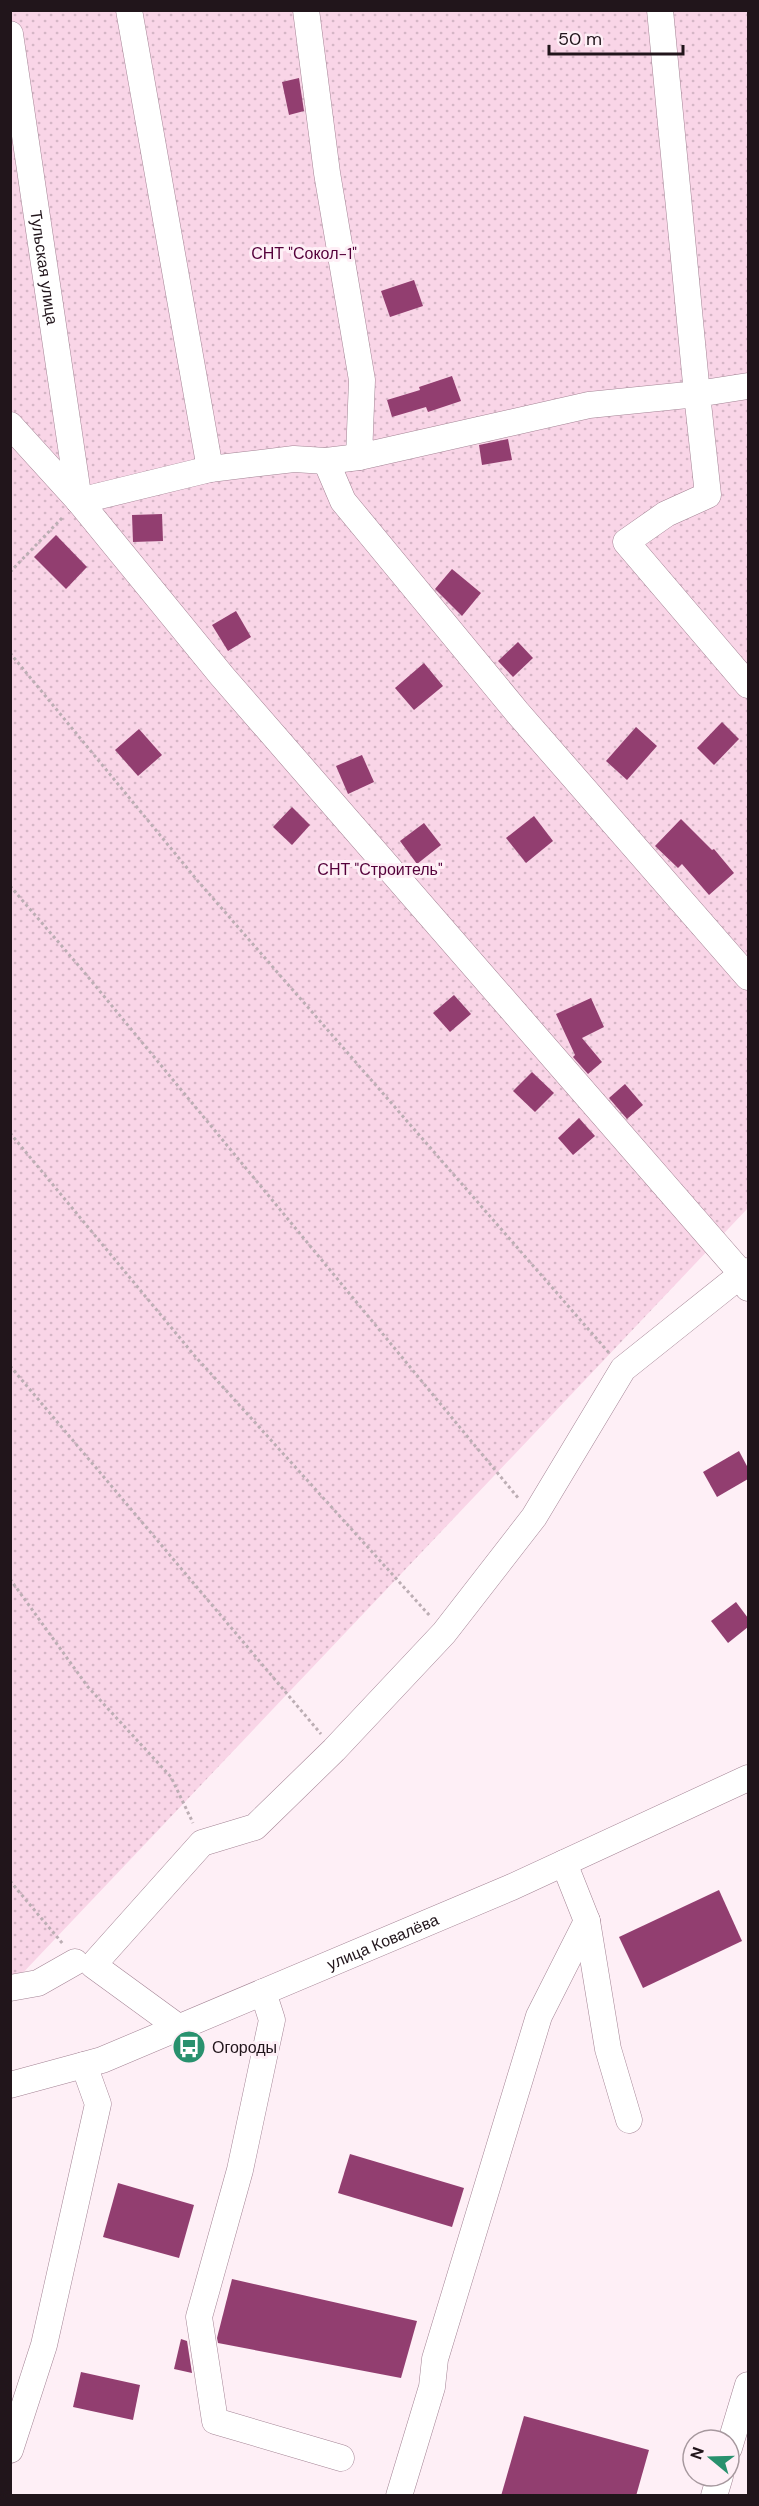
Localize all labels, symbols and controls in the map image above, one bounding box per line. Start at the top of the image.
scale bar [549,18,682,56]
text: 50 m [558,27,602,51]
street label: Тульская улица [25,209,63,326]
park label: СНТ "Сокол-1" [251,243,357,264]
park label: СНТ "Строитель" [317,859,443,880]
street label: улица Ковалёва [324,1909,442,1975]
bus stop icon: Огороды [171,2029,207,2065]
place label: Огороды [212,2037,277,2058]
north arrow [681,2428,741,2488]
text: N [685,2444,709,2462]

